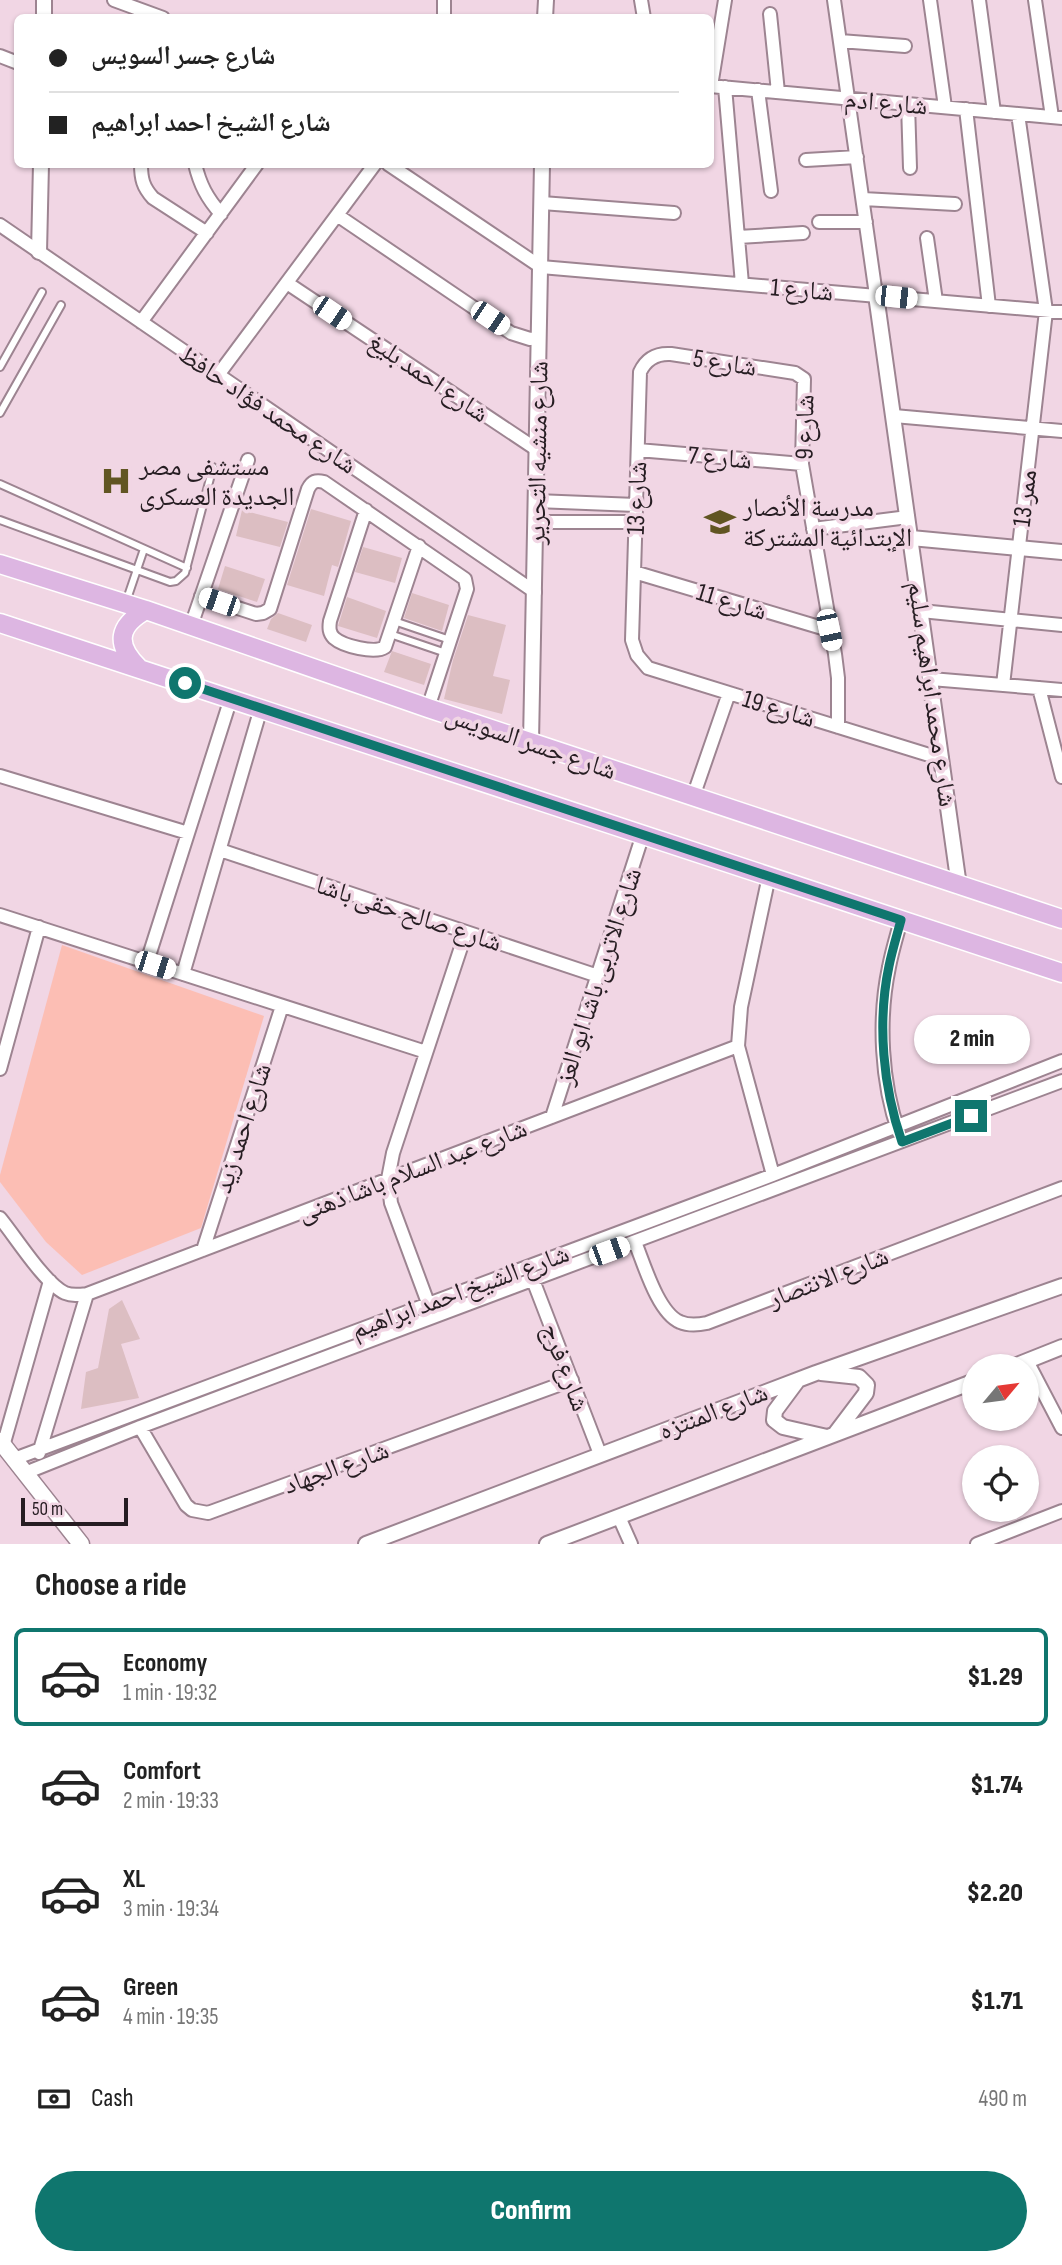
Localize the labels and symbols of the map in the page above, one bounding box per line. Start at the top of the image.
street label: شارع ادم [843,84,929,124]
street label: شارع 1 [769,272,834,309]
car [875,284,918,310]
car [309,293,356,333]
car [467,298,514,338]
street label: شارع احمد بليغ [362,327,494,430]
street label: شارع محمد فؤاد حافظ [172,339,362,481]
street label: شارع 5 [691,343,759,384]
street label: شارع منشيه التحرير [521,361,556,546]
street label: شارع 9 [789,394,822,460]
street label: شارع 7 [687,440,753,477]
place label: مستشفى مصر الجديدة العسكرى [138,452,295,513]
street label: شارع 13 [621,461,654,535]
hospital icon: مستشفى مصر الجديدة العسكرى [99,464,133,498]
street label: ممر 13 [1007,468,1044,528]
place label: مدرسة الأنصار الإبتدائية المشتركة [742,493,912,554]
school or university icon: مدرسة الأنصار الإبتدائية المشتركة [703,505,737,539]
street label: شارع 11 [693,577,770,628]
street label: شارع محمد ابراهيم سليم [900,580,963,809]
car [196,585,243,619]
car [815,607,844,653]
route start [169,667,201,699]
street label: شارع 19 [739,684,819,735]
street label: شارع جسر السويس [441,700,620,787]
street label: شارع الاتربى باشا ابو العز [549,864,649,1090]
street label: شارع صالح حقى باشا [312,870,505,959]
car [132,949,179,981]
callout: 2 min [913,1014,1029,1064]
street label: شارع احمد زيد [208,1060,279,1197]
route end [955,1100,987,1132]
street label: شارع عبد السلام باشا ذهنى [293,1113,532,1230]
car [586,1234,633,1268]
street label: شارع الشيخ احمد ابراهيم [347,1239,574,1346]
street label: شارع الانتصار [763,1241,893,1316]
street label: شارع فرج [534,1319,595,1416]
north arrow [962,1354,1040,1432]
street label: شارع المنتزه [655,1377,772,1447]
street label: شارع الجهاد [280,1435,393,1502]
scale bar [21,1495,128,1527]

